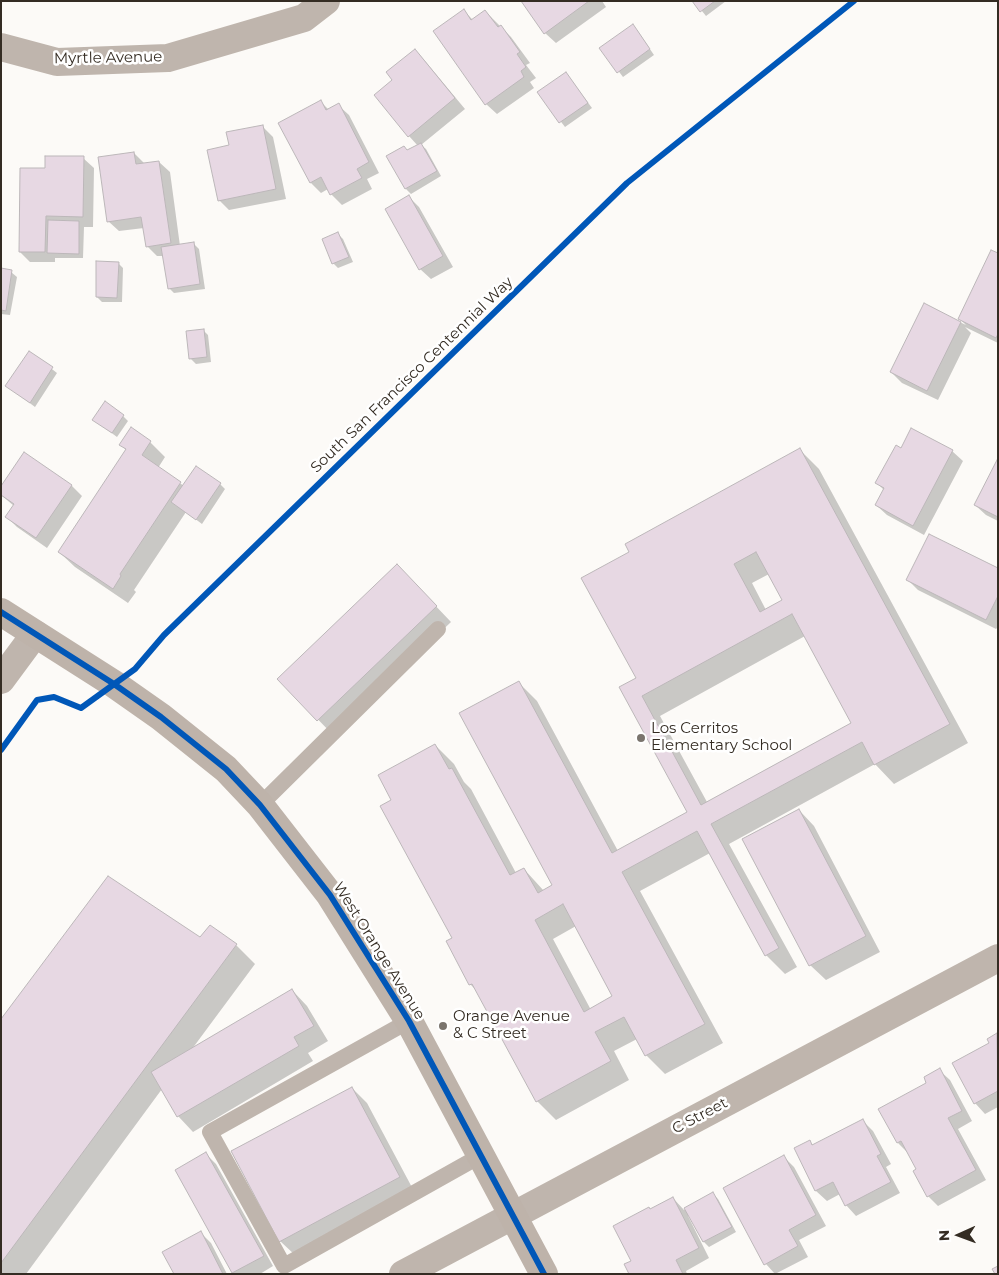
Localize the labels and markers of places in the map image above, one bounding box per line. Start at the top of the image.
place label: Los Cerritos Elementary School [651,720,792,755]
marker: Los Cerritos Elementary School [635,732,647,744]
place label: Orange Avenue & C Street [453,1008,570,1043]
marker: Orange Avenue & C Street [437,1020,449,1032]

